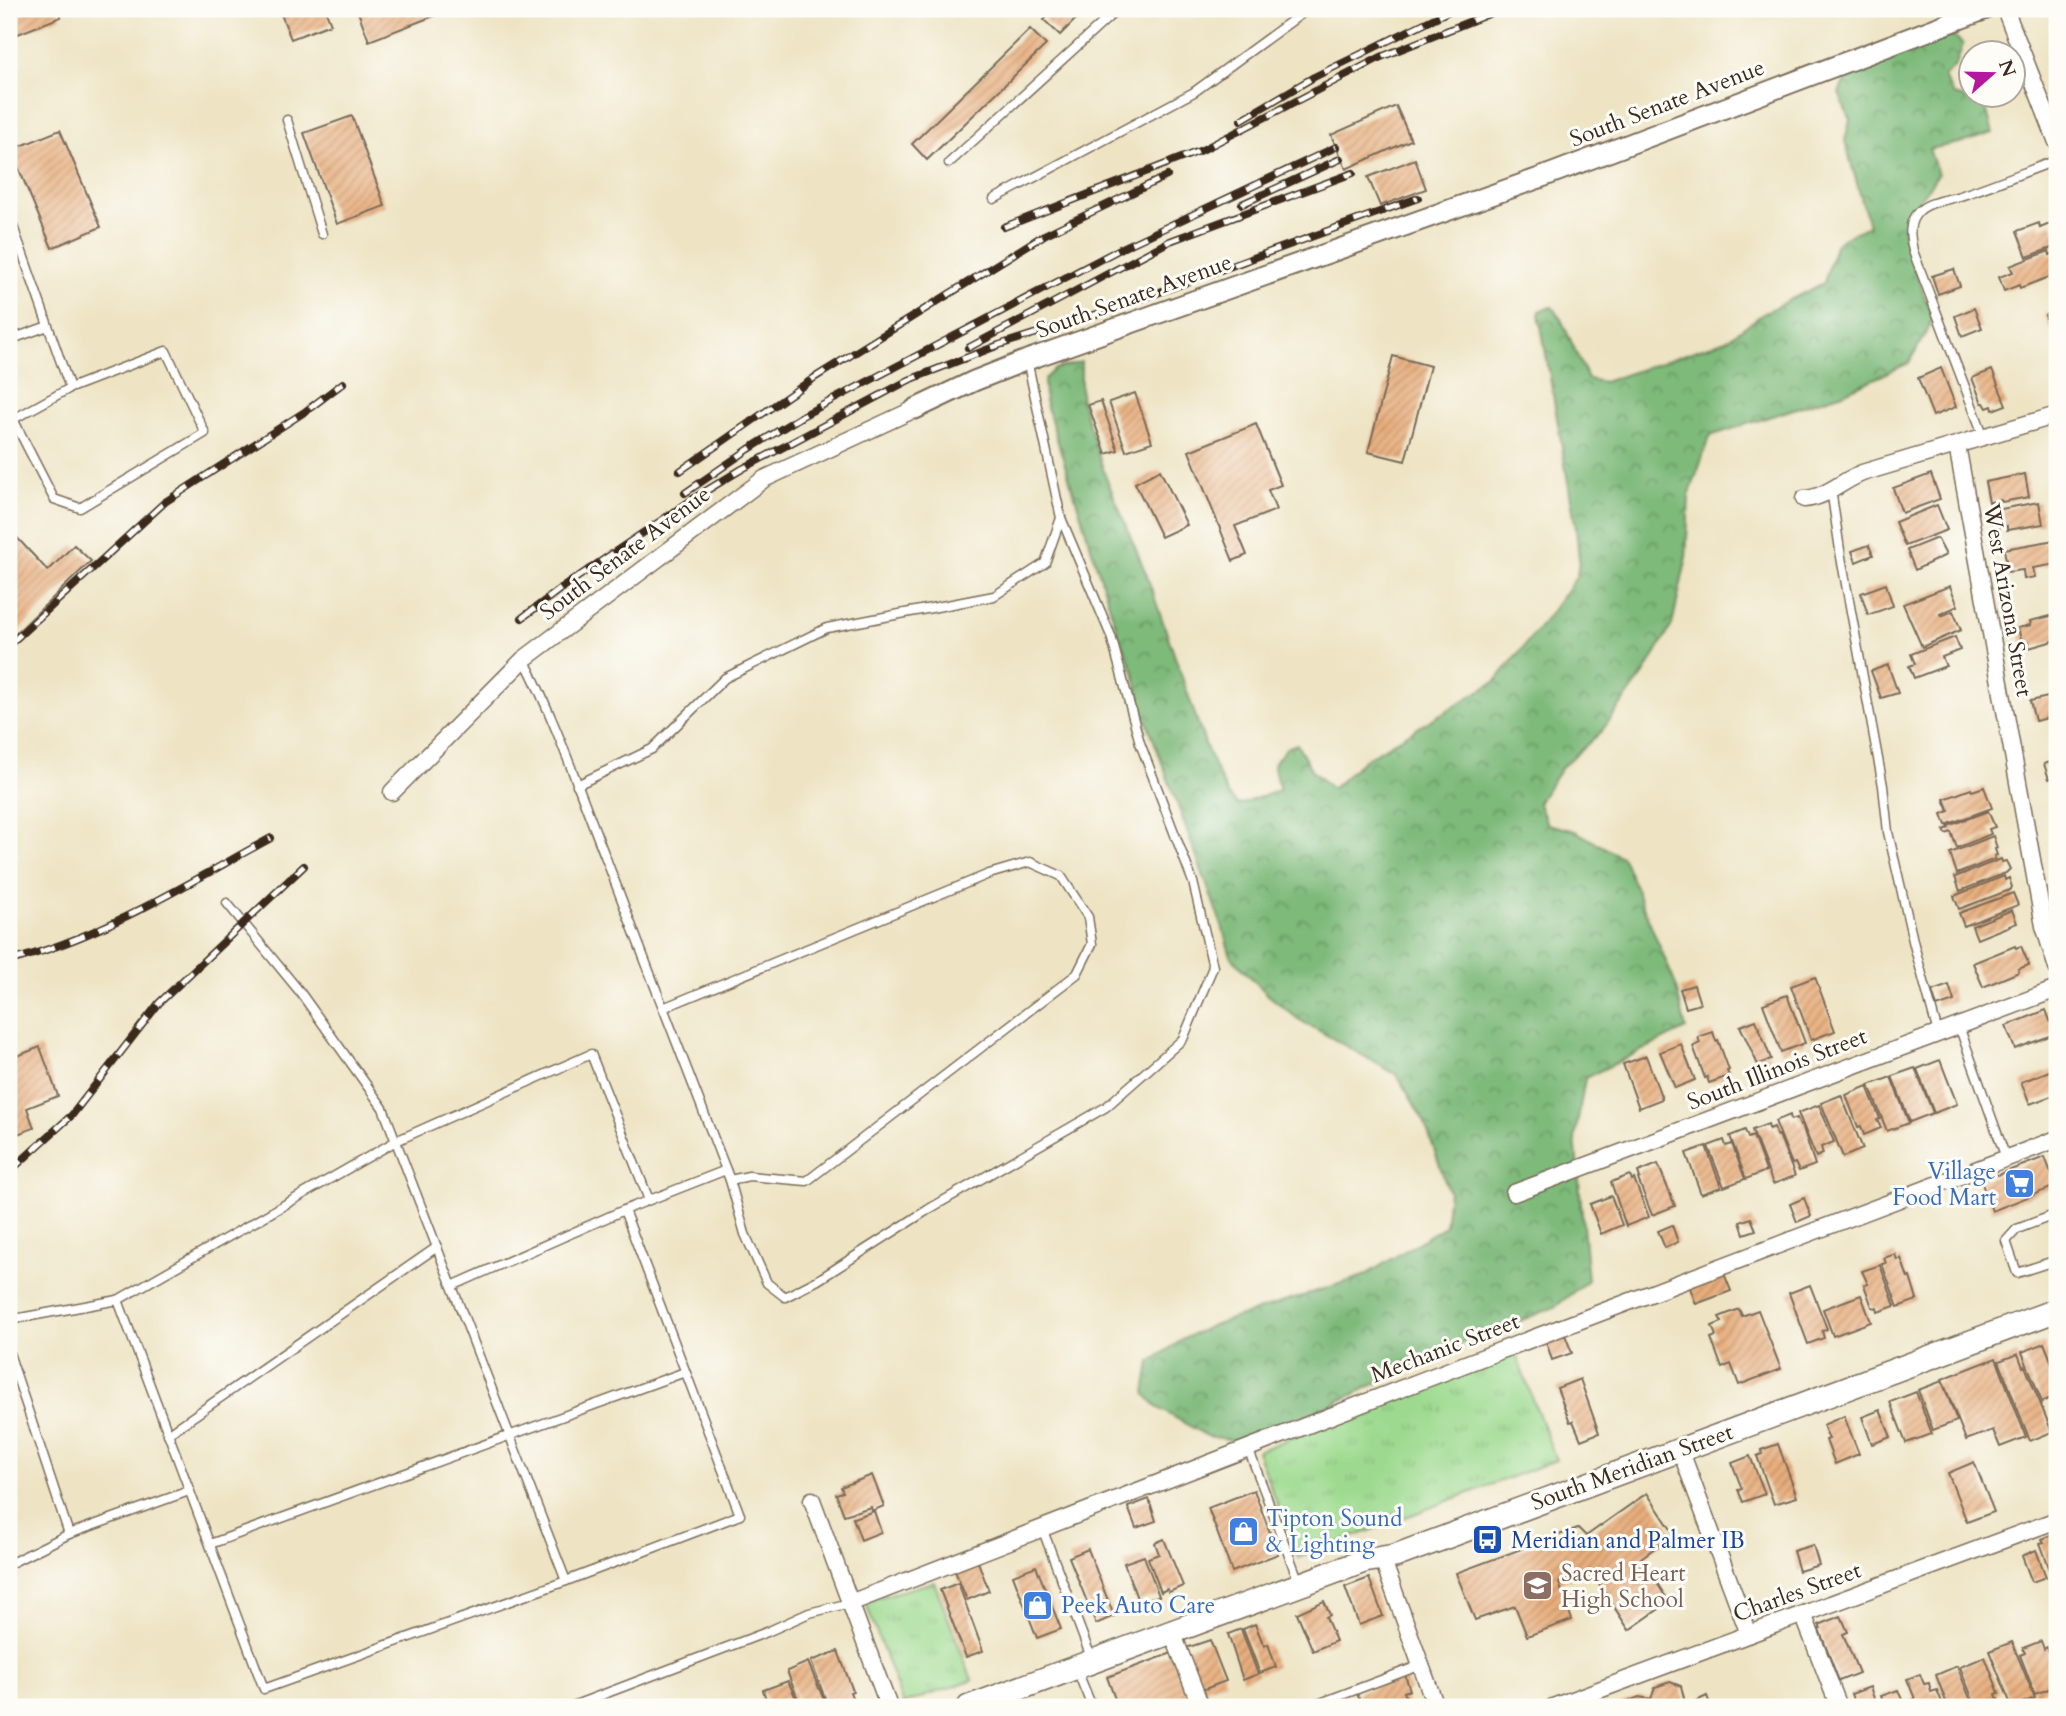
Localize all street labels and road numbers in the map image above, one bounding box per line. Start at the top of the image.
street label: South Senate Avenue [1565,52,1769,154]
street label: South Senate Avenue [1032,246,1236,346]
street label: South Senate Avenue [533,479,717,627]
street label: West Arizona Street [1976,500,2040,699]
street label: South Illinois Street [1683,1021,1871,1117]
street label: Mechanic Street [1366,1305,1524,1391]
street label: South Meridian Street [1527,1416,1737,1518]
street label: Charles Street [1729,1555,1865,1629]

